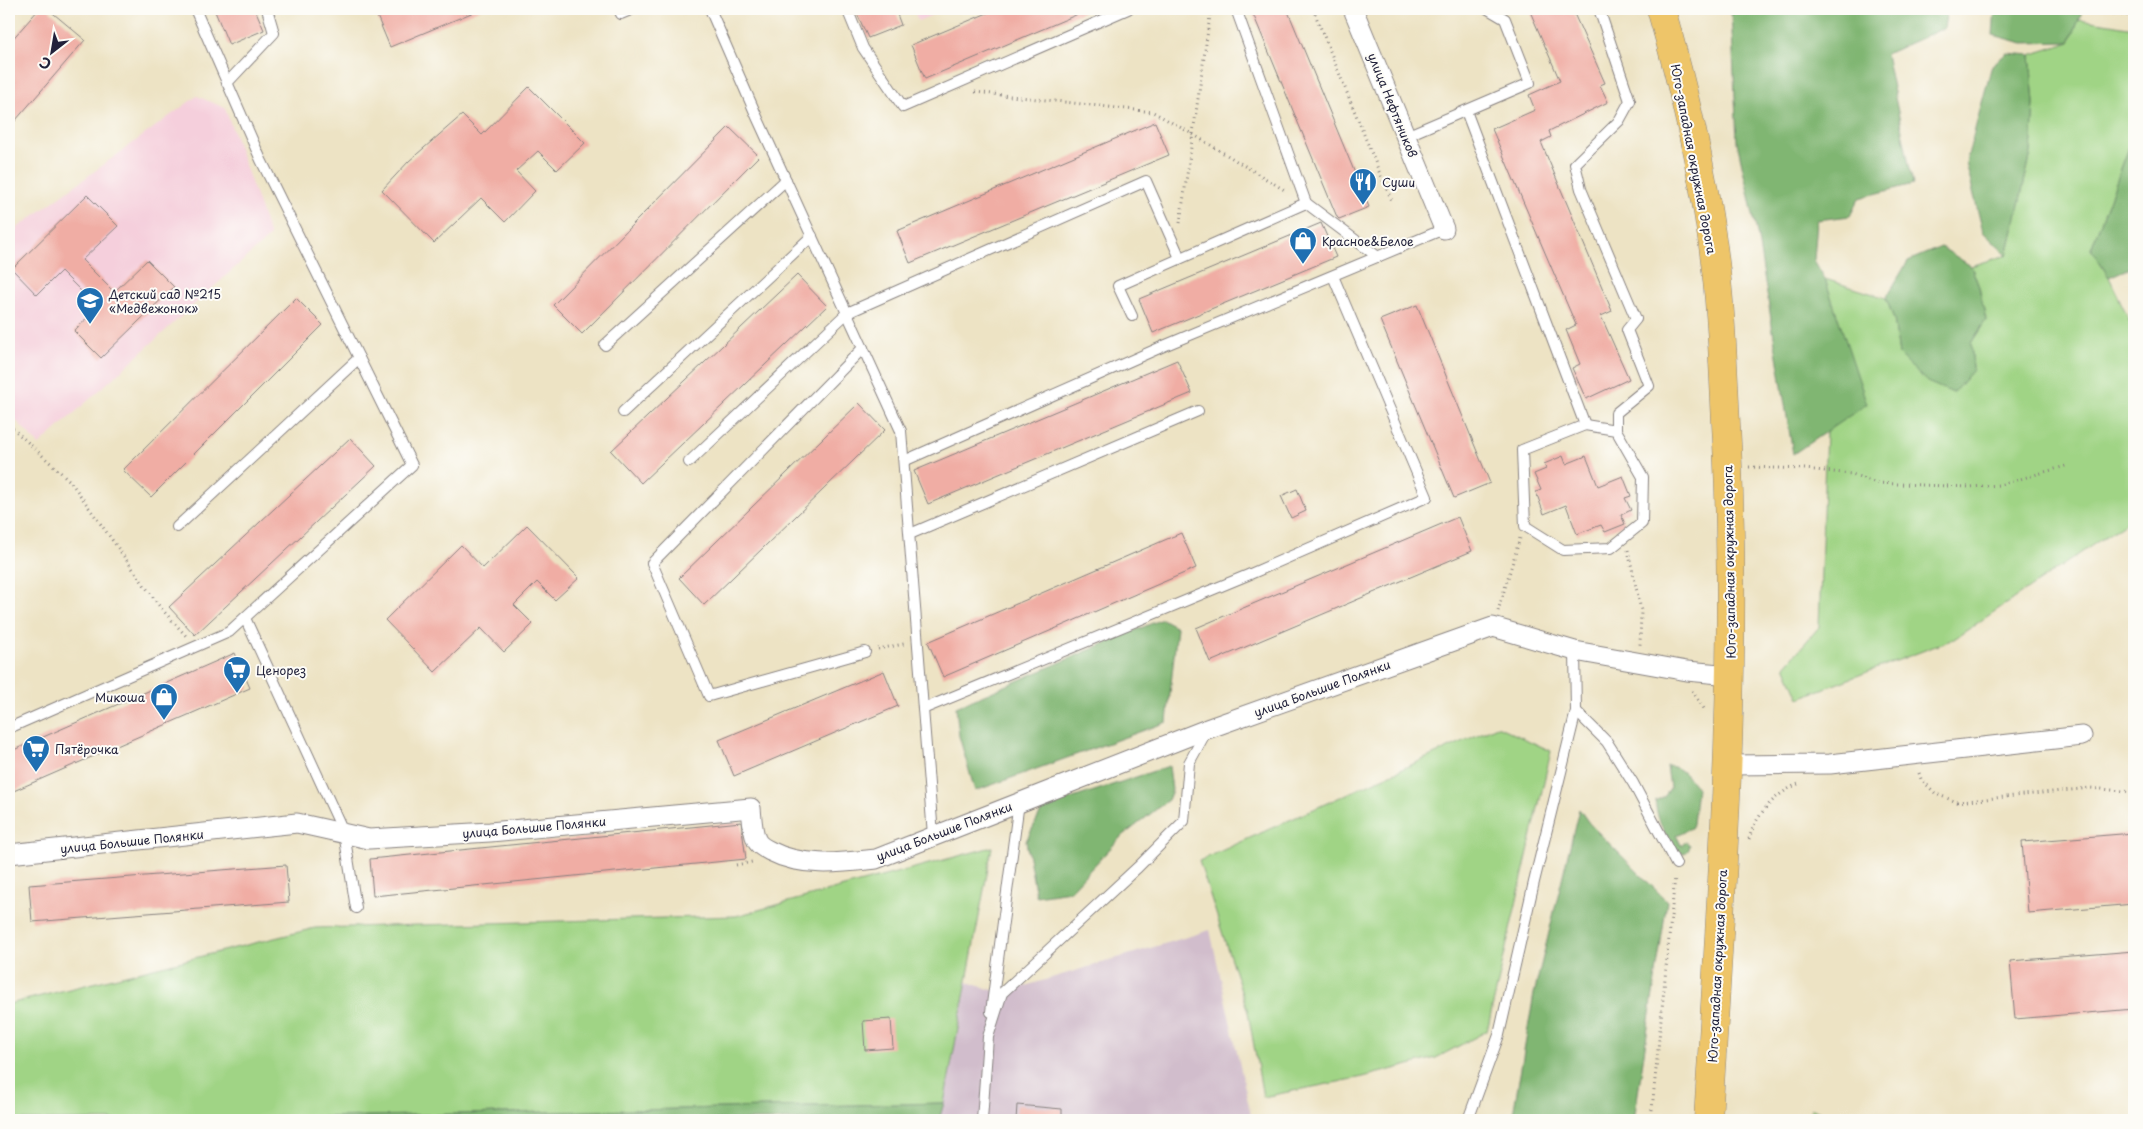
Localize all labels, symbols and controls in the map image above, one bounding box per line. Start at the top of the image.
north arrow [28,28,78,78]
street label: улица Нефтяников [1364,50,1422,160]
text: С [35,52,55,75]
street label: Юго-западная окружная дорога [1667,62,1721,256]
restaurant icon: Суши [1348,167,1378,206]
place label: Суши [1382,173,1415,191]
shop icon: Красное&Белое [1288,226,1318,265]
place label: Красное&Белое [1322,232,1414,250]
place label: Детский сад №215 «Медвежонок» [108,285,221,317]
school or university icon: Детский сад №215 «Медвежонок» [75,286,105,325]
street label: Юго-западная окружная дорога [1718,465,1740,659]
supermarket icon: Ценорез [222,655,252,694]
street label: улица Большие Полянки [1251,655,1393,721]
place label: Ценорез [256,661,306,679]
shop icon: Микоша [149,682,179,721]
place label: Микоша [95,688,146,706]
supermarket icon: Пятёрочка [21,734,51,773]
place label: Пятёрочка [55,740,119,758]
street label: улица Большие Полянки [874,797,1014,865]
street label: улица Большие Полянки [461,812,607,842]
street label: улица Большие Полянки [59,825,205,857]
street label: Юго-западная окружная дорога [1703,868,1731,1063]

